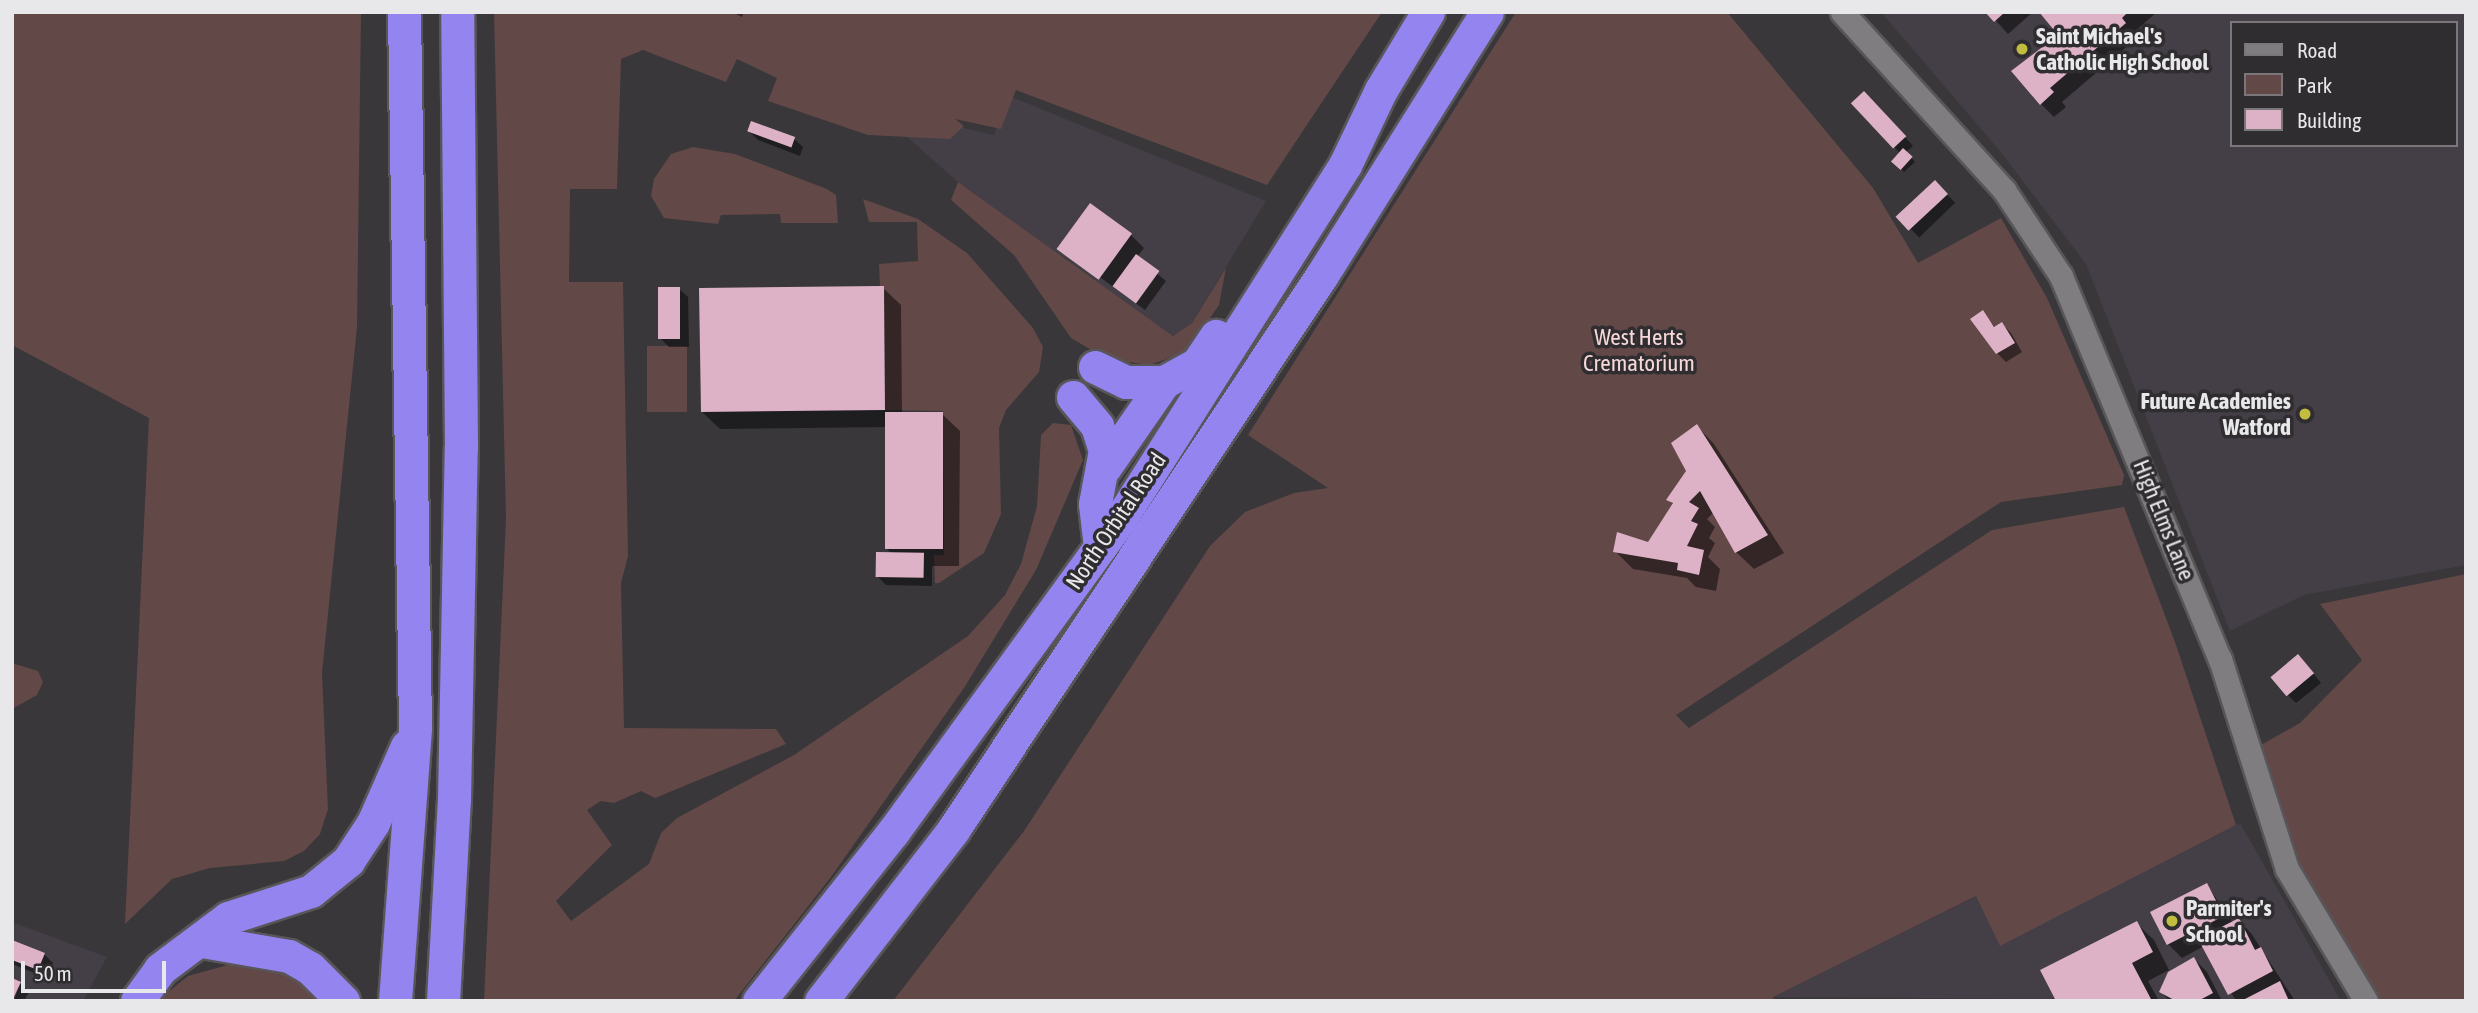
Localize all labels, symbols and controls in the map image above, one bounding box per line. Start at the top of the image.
legend [2230,21,2457,147]
place label: Saint Michael's Catholic High School [2036,22,2209,76]
text: Road [2297,38,2337,62]
marker: Saint Michael's Catholic High School [2014,41,2030,57]
text: Park [2297,73,2332,97]
text: Building [2297,108,2361,132]
park label: West Herts Crematorium [1583,323,1695,377]
place label: Future Academies Watford [2141,387,2291,441]
marker: Future Academies Watford [2297,406,2313,422]
street label: North Orbital Road [1060,447,1172,595]
street label: High Elms Lane [2127,456,2201,584]
place label: Parmiter's School [2186,894,2272,948]
marker: Parmiter's School [2164,913,2180,929]
scale bar [24,946,170,990]
text: 50 m [34,961,72,985]

